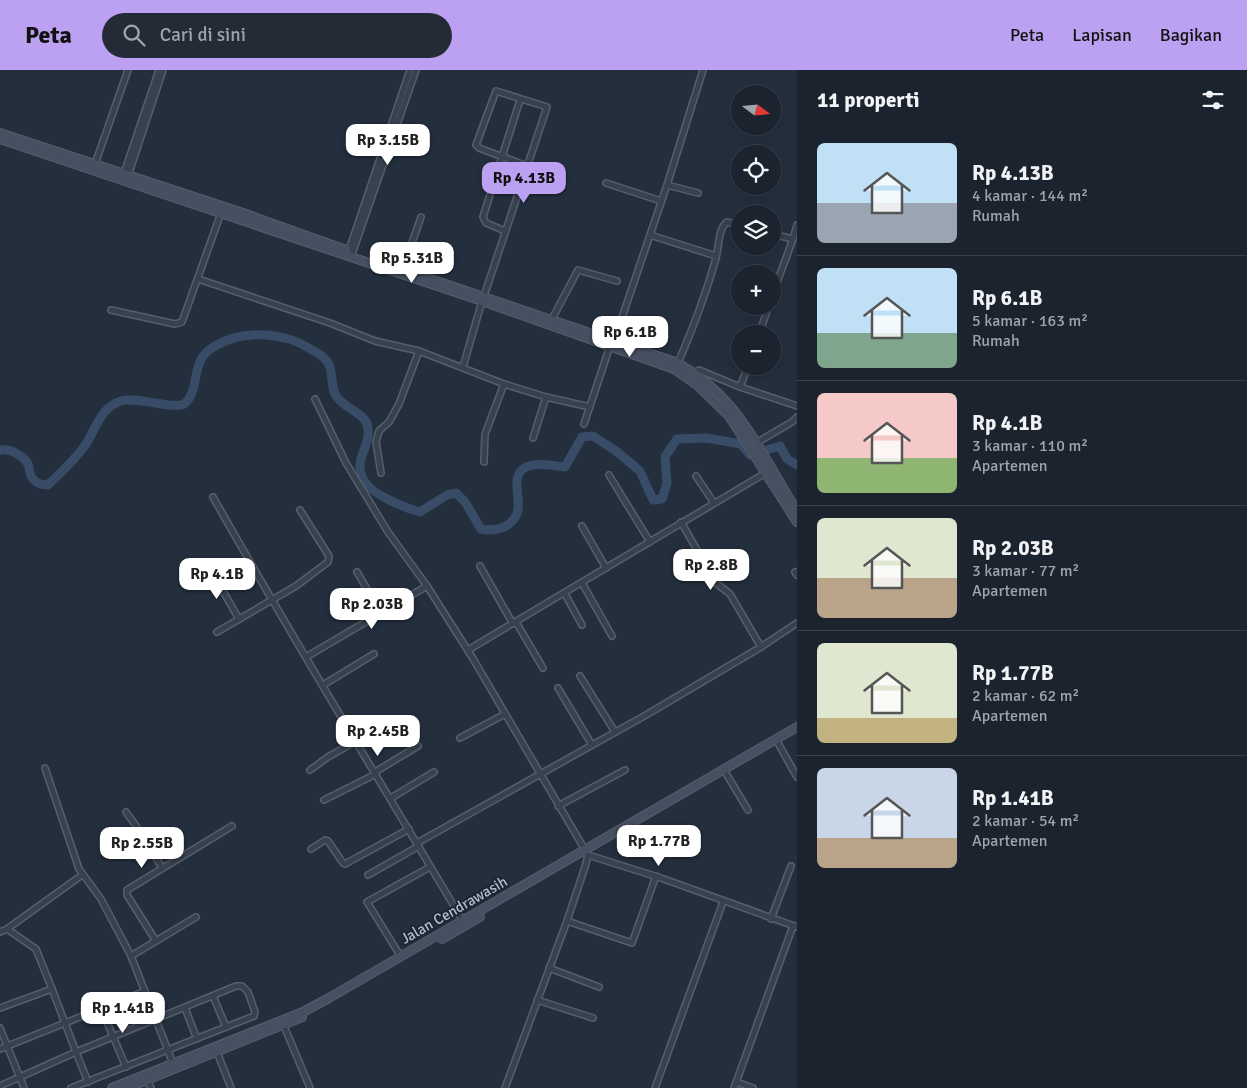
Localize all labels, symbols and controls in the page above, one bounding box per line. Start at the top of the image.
search box [102,13,452,58]
text: Peta [25,20,72,50]
icon: search [120,21,148,49]
text: Cari di sini [160,23,246,47]
text: Peta [1010,24,1044,46]
text: Lapisan [1072,24,1132,46]
text: Bagikan [1160,24,1222,46]
north arrow [731,85,781,135]
map controls [731,85,781,375]
icon: filters [1199,86,1227,114]
text: 11 properti [817,87,920,113]
pin: Rp 3.15B [336,124,440,166]
text: Rp 3.15B [357,130,419,150]
button: locate [731,145,781,195]
text: Rp 4.13B [972,160,1054,186]
pin: Rp 4.13B [472,162,576,204]
icon: home [857,163,917,223]
text: Rp 4.13B [493,168,555,188]
text: 4 kamar · 144 m² [972,186,1088,206]
button: layers [731,205,781,255]
text: Rumah [972,206,1020,226]
pin: Rp 5.31B [360,242,464,284]
text: Rp 5.31B [381,248,443,268]
button: + [731,265,781,315]
text: Rp 6.1B [972,285,1042,311]
icon: home [857,288,917,348]
text: 5 kamar · 163 m² [972,311,1088,331]
pin: Rp 6.1B [584,316,676,358]
text: Rp 6.1B [603,322,657,342]
button: − [731,325,781,375]
text: Rumah [972,331,1020,351]
text: Rp 4.1B [972,410,1042,436]
icon: home [857,413,917,473]
text: 3 kamar · 110 m² [972,436,1088,456]
text: Apartemen [972,456,1048,476]
text: Rp 2.03B [972,535,1054,561]
icon: home [857,538,917,598]
pin: Rp 2.8B [665,548,757,591]
text: Rp 2.8B [684,555,738,575]
pin: Rp 4.1B [171,558,263,600]
text: 3 kamar · 77 m² [972,561,1079,581]
text: Rp 4.1B [190,564,244,584]
text: Apartemen [972,581,1048,601]
pin: Rp 2.03B [320,588,424,630]
text: Rp 2.03B [341,594,403,614]
text: Rp 1.77B [972,660,1054,686]
icon: home [857,663,917,723]
text: 2 kamar · 62 m² [972,686,1079,706]
text: Apartemen [972,706,1048,726]
pin: Rp 2.45B [326,714,430,757]
text: Rp 2.45B [347,721,409,741]
text: Rp 1.41B [972,785,1054,811]
icon: home [857,788,917,848]
text: 2 kamar · 54 m² [972,811,1079,831]
pin: Rp 1.77B [607,824,711,867]
pin: Rp 2.55B [90,826,194,869]
text: Rp 1.77B [628,831,690,851]
text: Apartemen [972,831,1048,851]
text: Rp 2.55B [111,833,173,853]
street label: Jalan Cendrawasih [398,872,510,948]
pin: Rp 1.41B [71,992,175,1034]
text: Rp 1.41B [92,998,154,1018]

